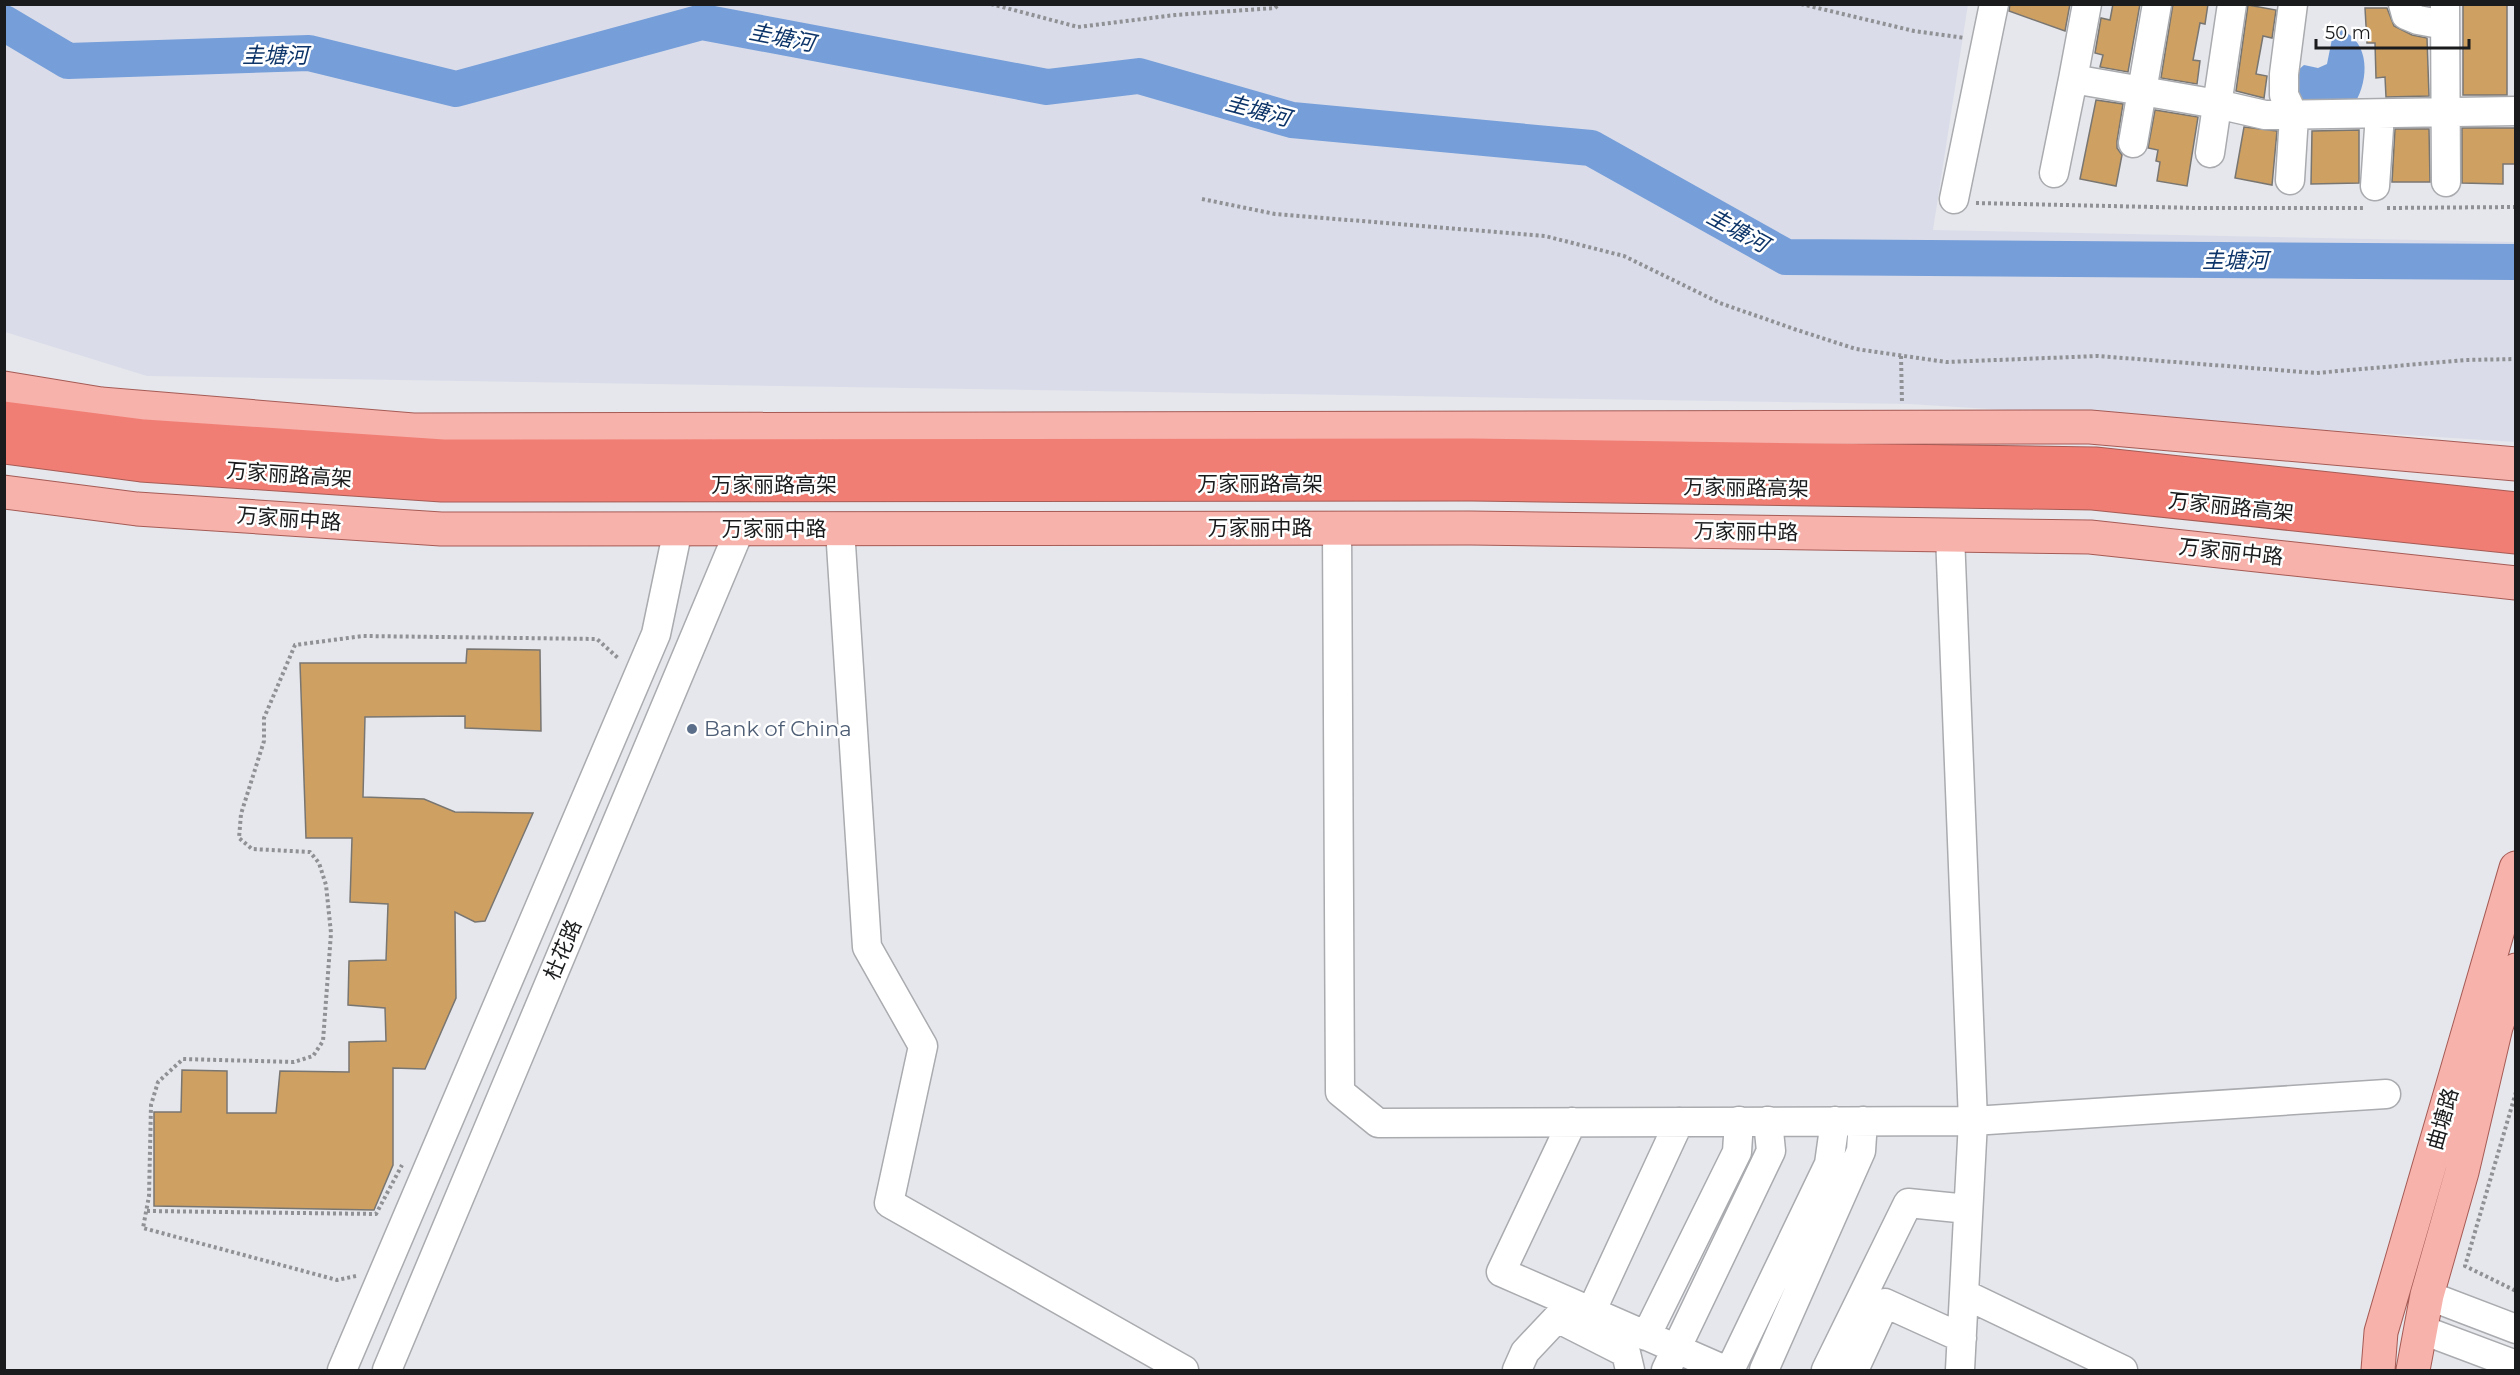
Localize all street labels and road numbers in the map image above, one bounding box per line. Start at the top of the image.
street label: 万家丽路高架 [225,458,353,491]
street label: 万家丽路高架 [1197,471,1323,496]
street label: 万家丽路高架 [711,472,837,497]
street label: 万家丽路高架 [1683,474,1809,501]
street label: 万家丽路高架 [2167,487,2295,526]
street label: 万家丽中路 [236,502,342,535]
street label: 万家丽中路 [1208,515,1313,540]
street label: 万家丽中路 [722,516,827,541]
street label: 万家丽中路 [1693,518,1799,545]
street label: 万家丽中路 [2178,534,2285,569]
street label: 杜花路 [539,916,586,984]
street label: 曲塘路 [2422,1085,2463,1153]

